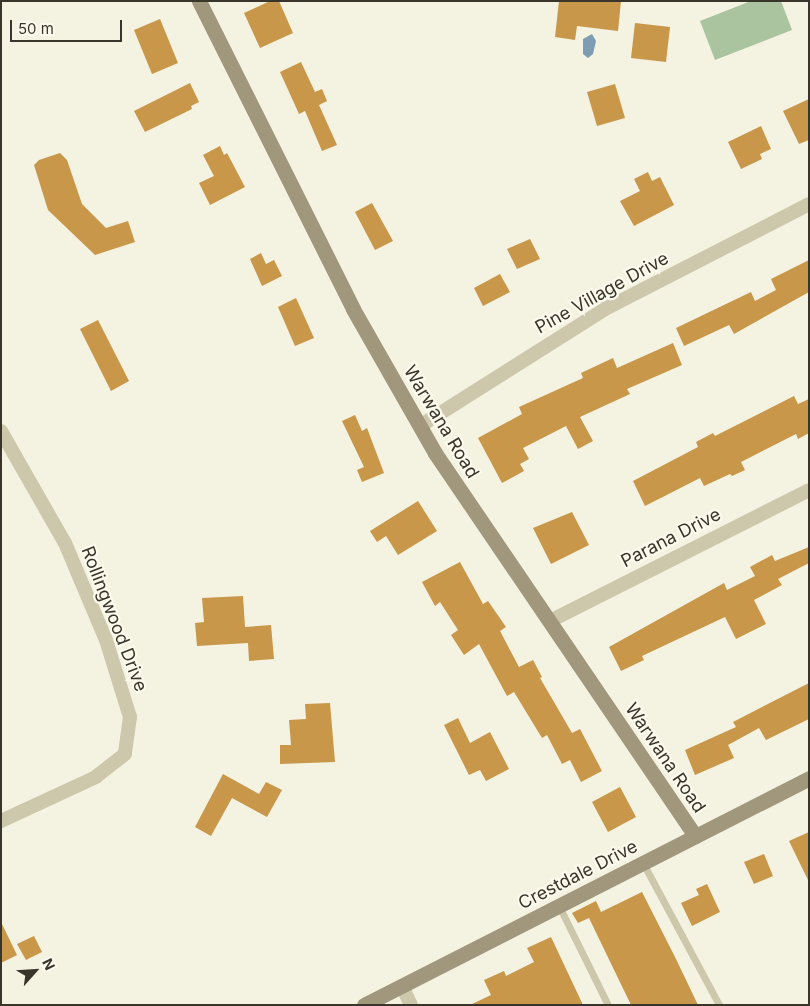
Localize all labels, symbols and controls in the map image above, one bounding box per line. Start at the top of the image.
scale bar [12,10,125,42]
text: 50 m [18,19,54,38]
street label: Pine Village Drive [532,247,672,339]
street label: Warwana Road [399,362,483,482]
street label: Parana Drive [618,504,724,572]
street label: Rollingwood Drive [76,543,152,695]
street label: Warwana Road [620,699,710,817]
street label: Crestdale Drive [515,836,641,914]
north arrow [10,946,60,996]
text: N [39,956,59,973]

